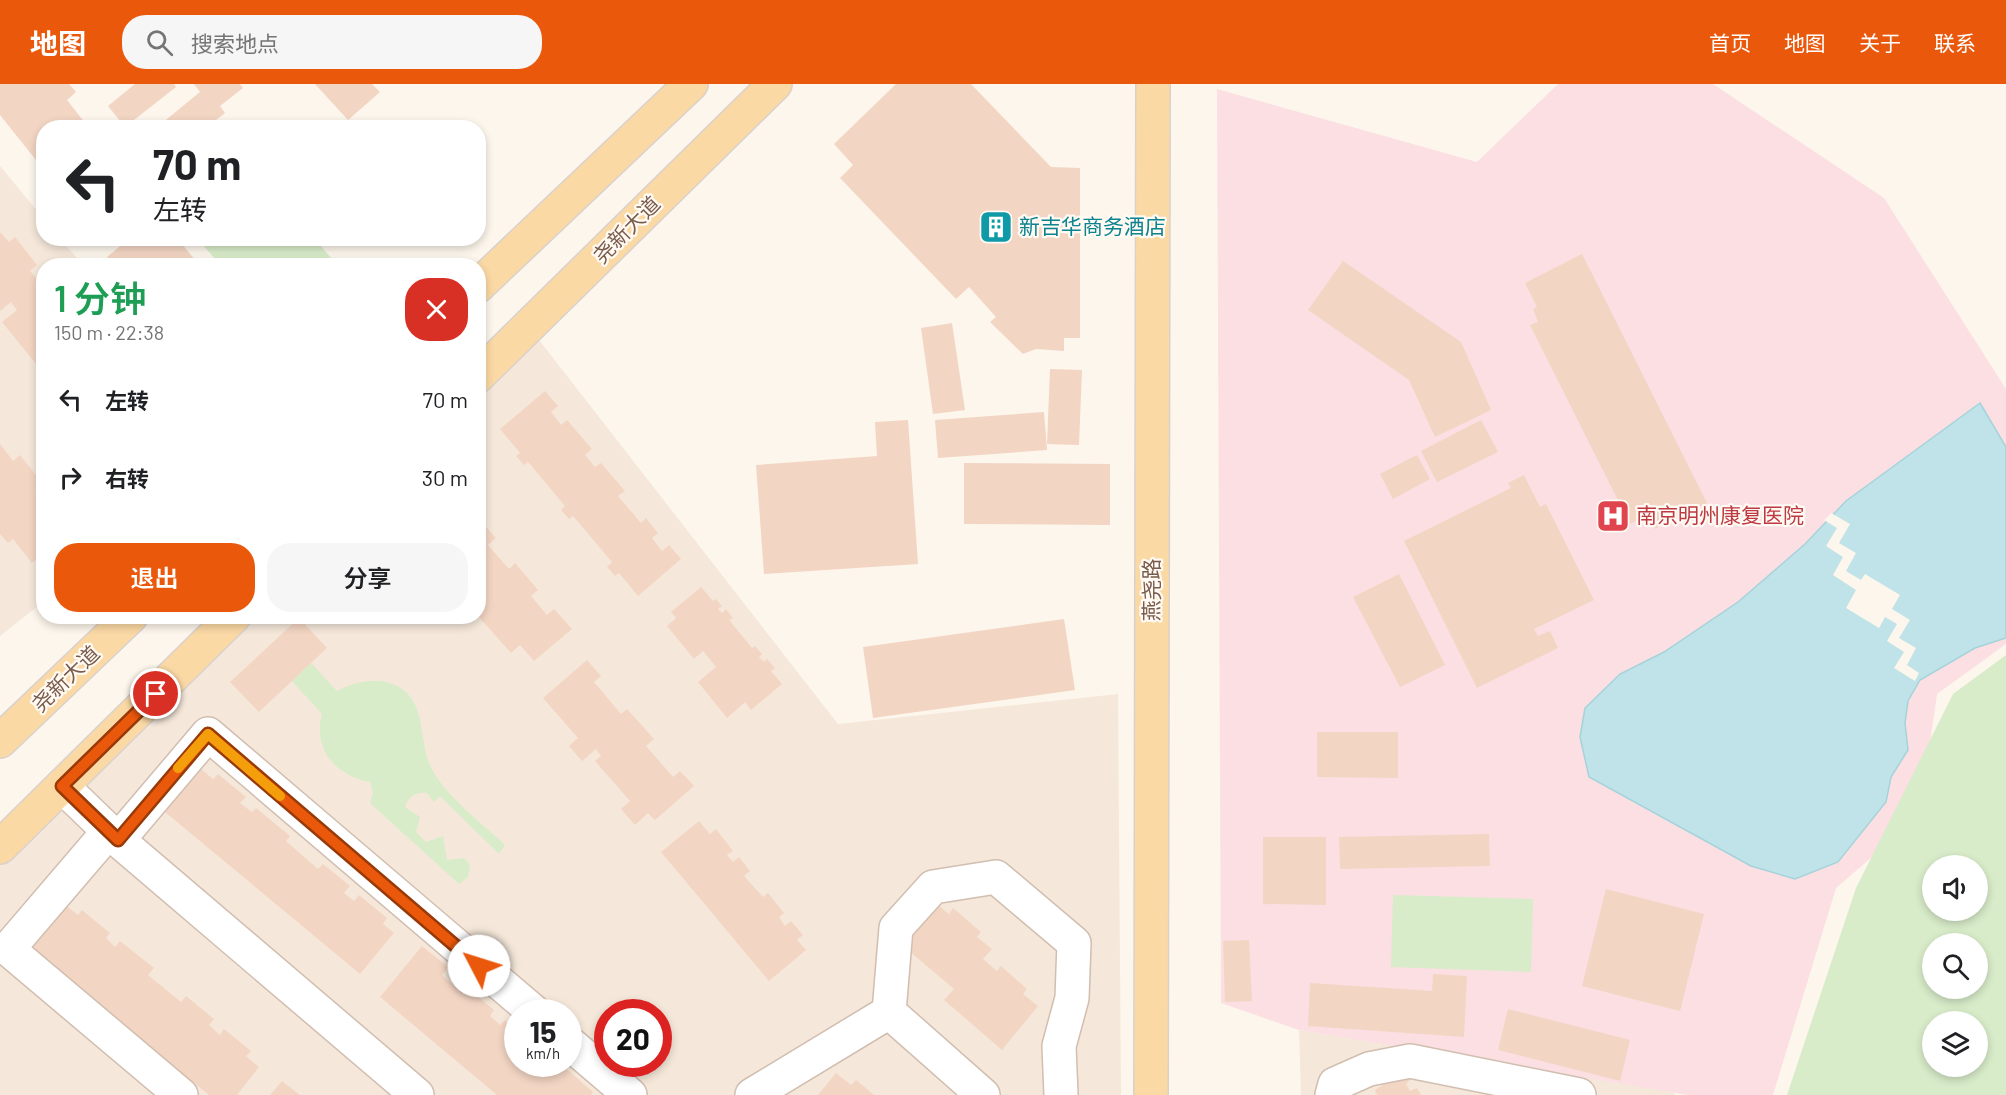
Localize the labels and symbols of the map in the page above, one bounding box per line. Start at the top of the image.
street label: 尧新大道 [587,190,664,267]
building icon: 新吉华商务酒店 [978,209,1014,245]
place label: 新吉华商务酒店 [1019,213,1166,238]
hospital icon: 南京明州康复医院 [1595,498,1631,534]
place label: 南京明州康复医院 [1636,502,1804,527]
street label: 燕尧路 [1138,559,1163,622]
street label: 尧新大道 [26,640,104,716]
pin [130,668,181,719]
position arrow [447,934,511,998]
speed limit sign: 20 [594,999,672,1077]

